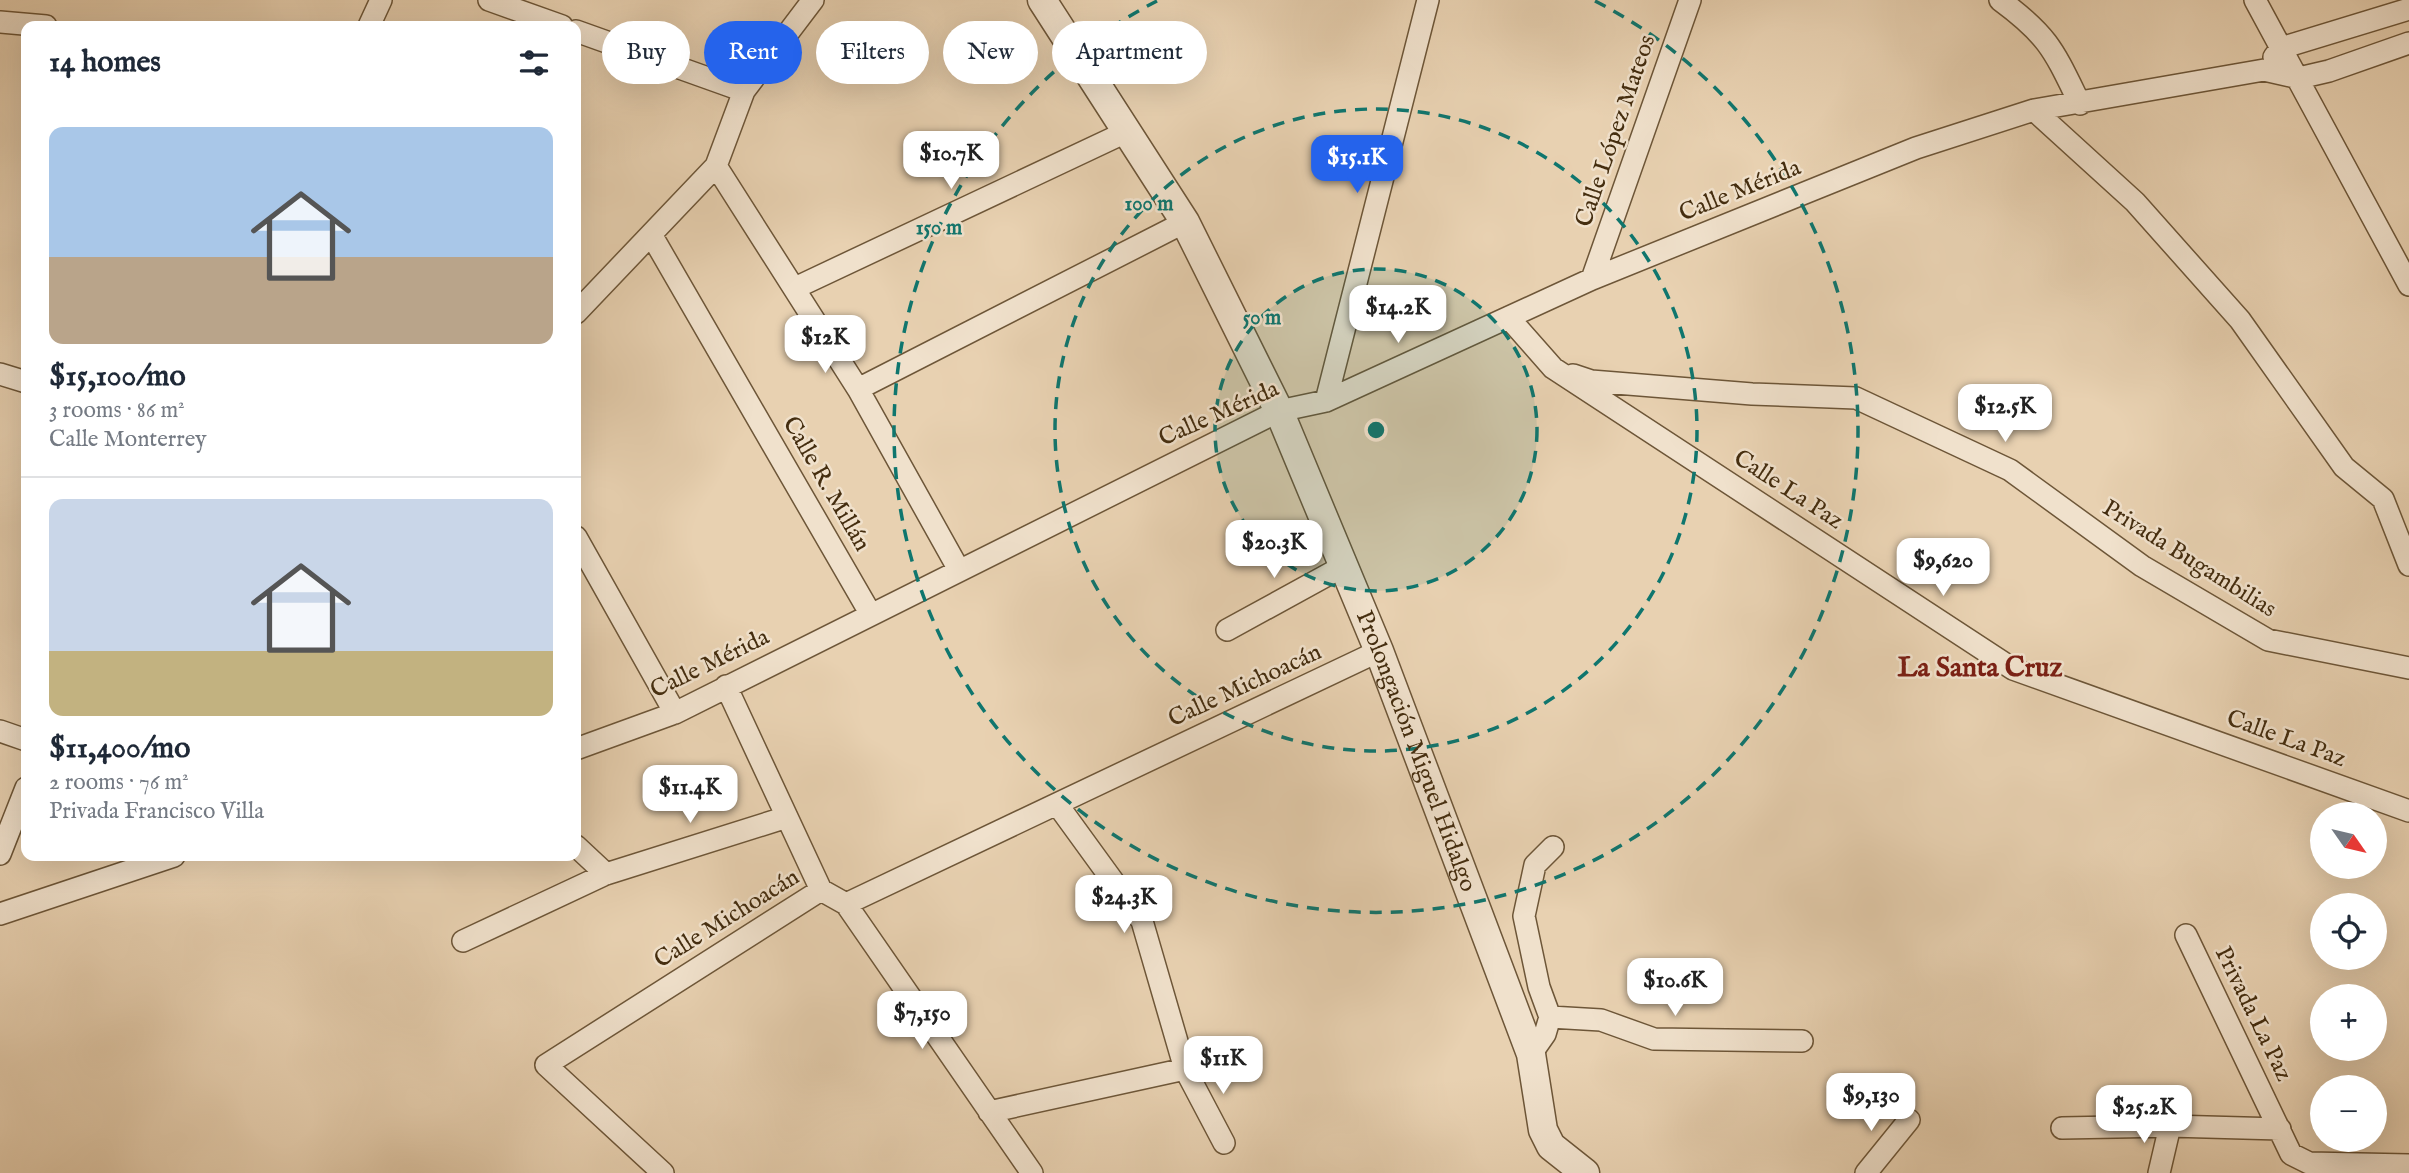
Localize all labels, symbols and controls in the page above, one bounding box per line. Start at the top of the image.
chip: Buy [602,21,690,84]
chip: Rent [704,21,802,84]
chip: Filters [816,21,929,84]
chip: New [943,21,1038,84]
chip: Apartment [1052,21,1207,84]
street label: Calle López Mateos [1569,31,1663,231]
text: 14 homes [49,44,161,82]
icon: filters [515,44,553,82]
pin: $10.7K [894,132,1008,191]
pin: $15.1K [1300,136,1414,195]
text: $10.7K [919,139,983,168]
text: $15.1K [1327,143,1387,172]
street label: Calle Mérida [1675,152,1806,229]
icon: home [238,173,364,299]
text: 100 m [1124,191,1174,218]
text: 150 m [916,215,963,242]
pin: $14.2K [1341,286,1455,345]
text: $14.2K [1365,293,1431,322]
text: 50 m [1243,305,1282,332]
pin: $12K [784,316,866,375]
text: $12K [801,323,849,352]
text: $15,100/mo [49,358,186,396]
street label: Calle Mérida [1154,373,1285,454]
pin: $12.5K [1948,384,2062,444]
text: $12.5K [1974,392,2036,421]
text: 3 rooms · 86 m² [49,396,185,425]
street label: Calle R. Millán [775,411,877,557]
centre of rings [1364,418,1388,442]
text: Calle Monterrey [49,425,207,454]
street label: Calle La Paz [1727,443,1849,537]
street label: Privada Bugambilias [2096,493,2282,625]
pin: $20.3K [1217,520,1331,580]
text: $20.3K [1242,528,1306,557]
pin: $9,620 [1886,538,2000,598]
icon: home [238,545,364,671]
text: $9,620 [1913,546,1973,575]
street label: Prolongación Miguel Hidalgo [1348,606,1484,896]
street label: Calle Mérida [645,622,775,706]
street label: Calle Michoacán [1163,637,1327,735]
district label: La Santa Cruz [1898,651,2062,686]
street label: Calle La Paz [2222,703,2350,775]
text: $11,400/mo [49,730,190,768]
pin: $11.4K [633,766,747,825]
text: 2 rooms · 76 m² [49,768,189,797]
text: $11.4K [659,773,721,802]
text: Privada Francisco Villa [49,797,264,826]
north arrow [2310,802,2387,878]
map controls [2310,802,2387,1152]
street label: Calle Michoacán [649,862,806,976]
pin: $24.3K [1067,876,1181,935]
text: $24.3K [1091,883,1157,912]
button: locate [2310,893,2387,970]
street label: Privada La Paz [2207,942,2299,1086]
pin: $10.6K [1618,958,1732,1018]
text: $10.6K [1643,966,1707,995]
button: + [2310,984,2387,1061]
pin: $7,150 [865,992,979,1051]
text: $7,150 [893,999,951,1028]
pin: $11K [1182,1036,1264,1096]
text: $11K [1200,1044,1246,1073]
pin: $9,130 [1814,1074,1928,1133]
button: − [2310,1075,2387,1152]
text: $9,130 [1842,1081,1900,1110]
pin: $25.2K [2087,1086,2201,1145]
text: $25.2K [2112,1093,2176,1122]

